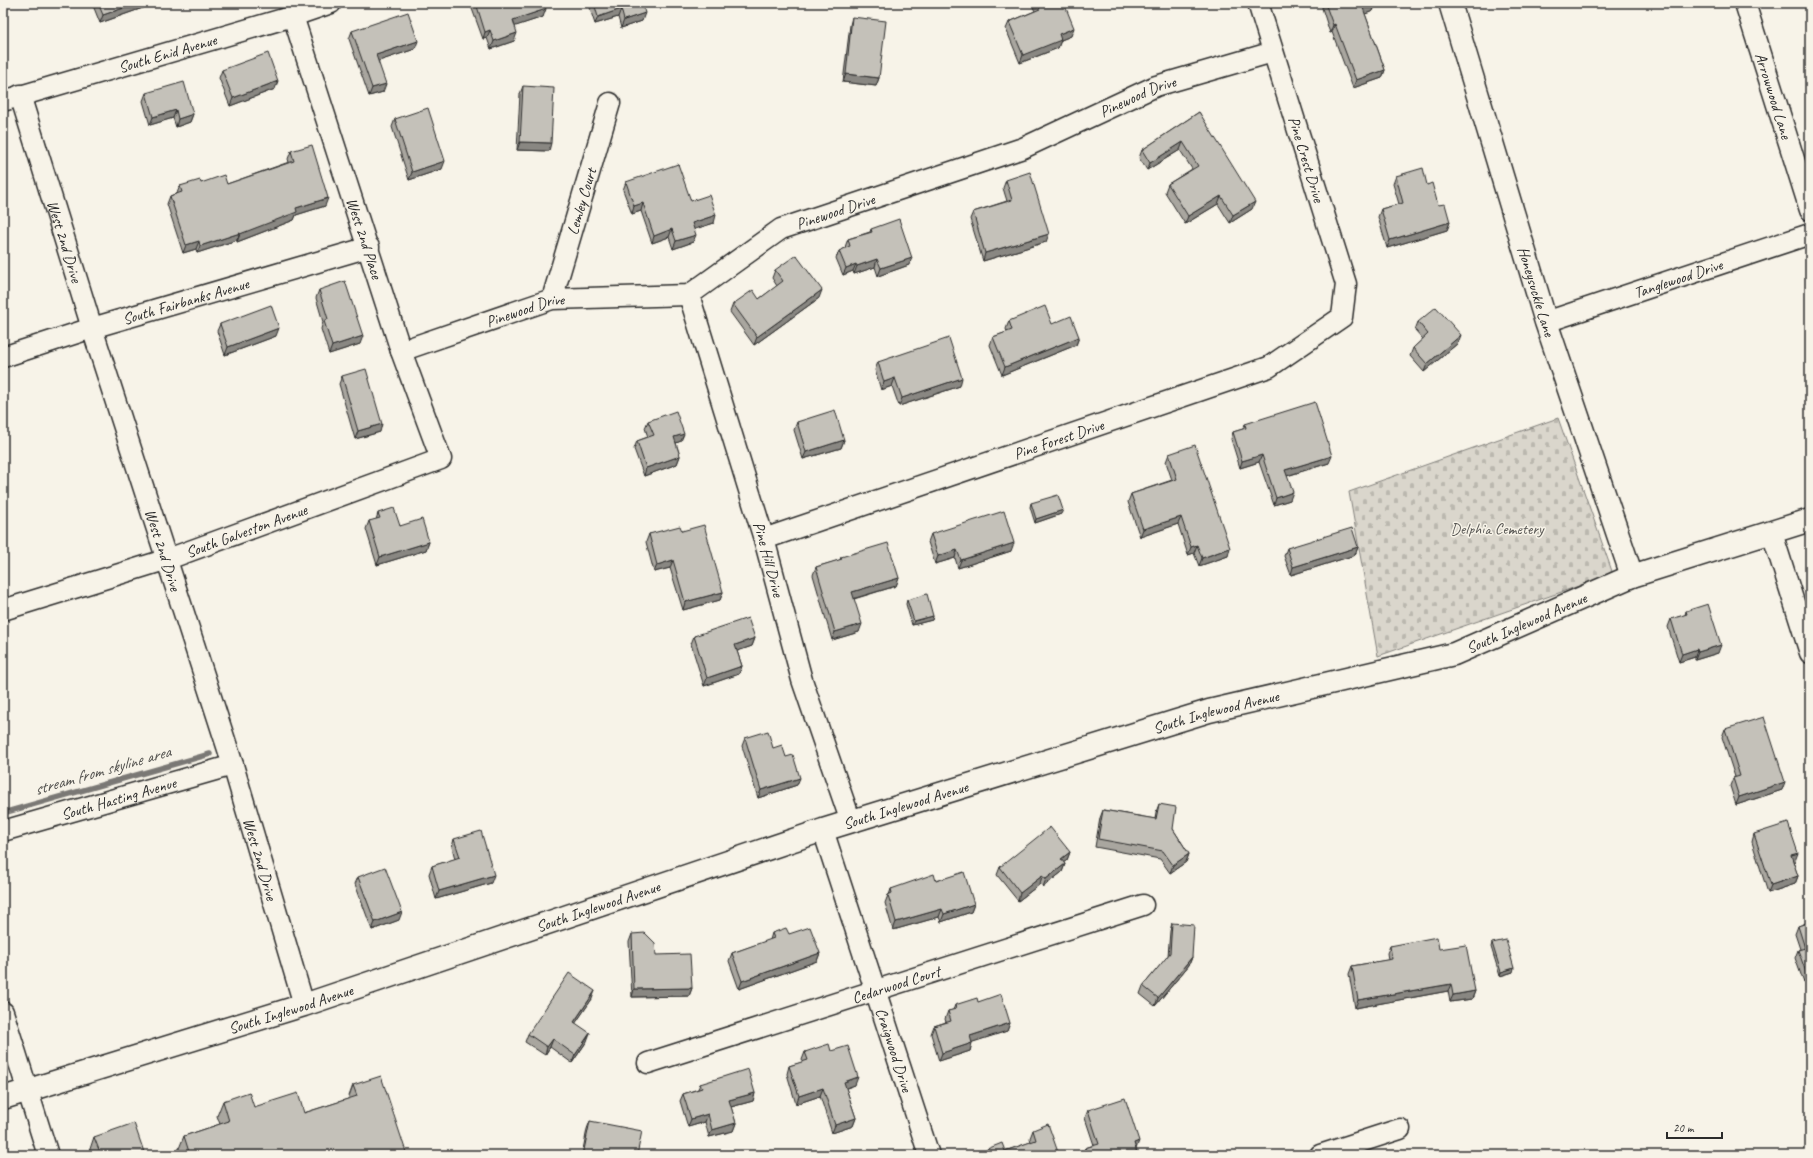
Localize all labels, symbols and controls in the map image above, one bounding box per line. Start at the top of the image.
street label: South Enid Avenue [116,30,221,78]
street label: Arrowwood Lane [1750,50,1797,143]
street label: Pinewood Drive [1096,71,1180,122]
street label: Pine Crest Drive [1284,114,1329,206]
street label: Lemley Court [563,164,602,237]
street label: Pinewood Drive [794,189,879,234]
street label: West 2nd Place [342,195,387,283]
street label: West 2nd Drive [42,198,87,287]
street label: Honeysuckle Lane [1513,244,1560,341]
street label: Tanglewood Drive [1631,254,1727,303]
street label: South Fairbanks Avenue [120,273,253,330]
street label: Pinewood Drive [483,290,566,332]
street label: Pine Forest Drive [1011,415,1108,464]
street label: South Galveston Avenue [183,499,312,563]
street label: West 2nd Drive [140,507,186,595]
street label: Pine Hill Drive [748,519,789,601]
park label: Delphia Cemetery [1451,519,1545,539]
street label: South Inglewood Avenue [1463,587,1592,658]
street label: South Inglewood Avenue [1151,686,1282,739]
water label: stream from skyline area [32,740,175,800]
street label: South Hasting Avenue [59,772,180,825]
street label: South Inglewood Avenue [841,776,972,834]
street label: West 2nd Drive [238,816,282,904]
street label: South Inglewood Avenue [533,876,664,937]
street label: Cedarwood Court [850,961,945,1008]
street label: South Inglewood Avenue [226,980,357,1039]
street label: Craigwood Drive [871,1005,917,1096]
scale bar [1667,1114,1722,1140]
text: 20 m [1673,1120,1695,1136]

